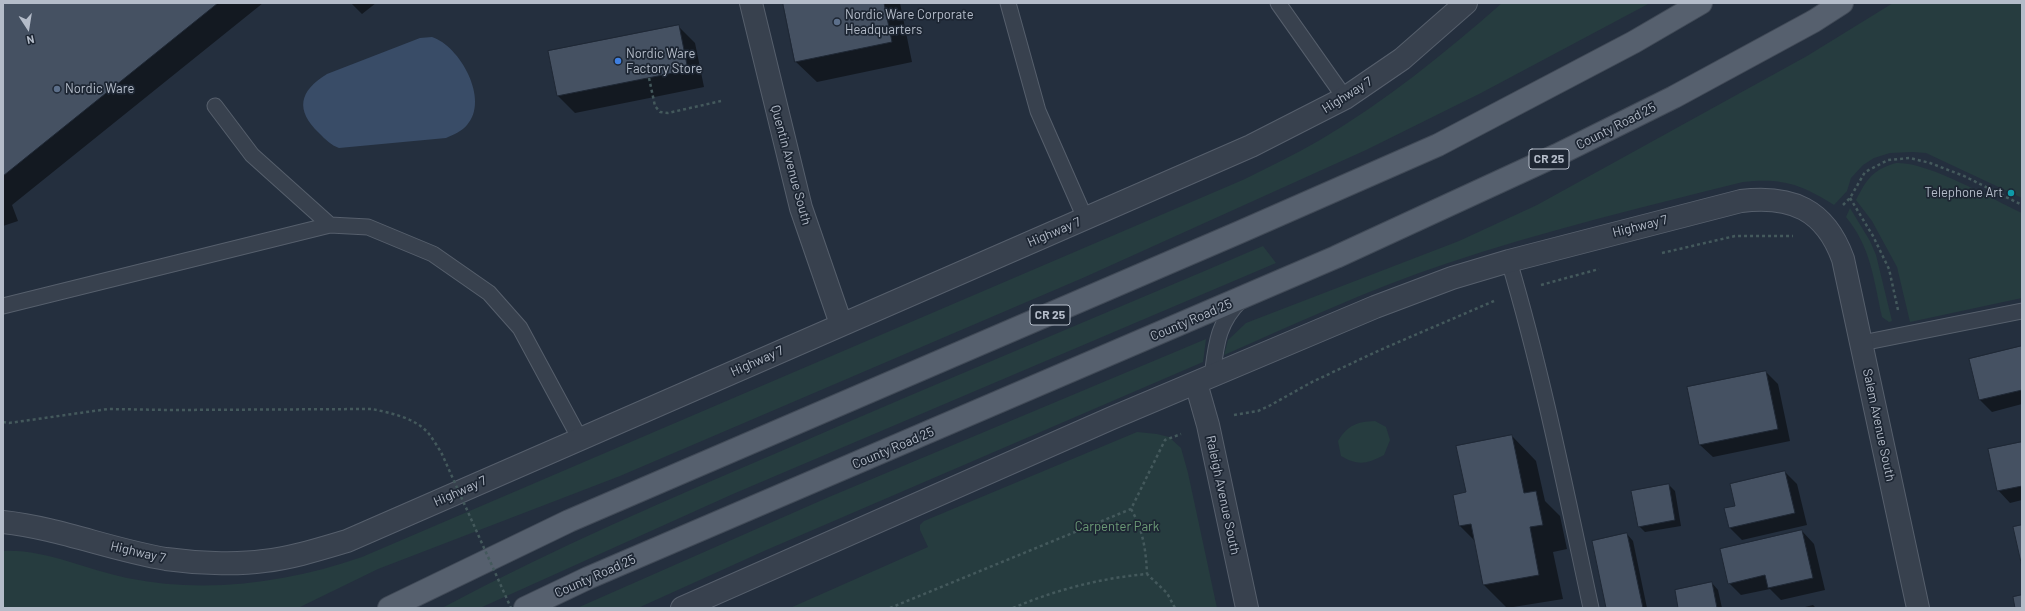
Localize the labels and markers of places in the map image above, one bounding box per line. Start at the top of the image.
place label: Nordic Ware Corporate Headquarters [845,7,974,38]
marker: Nordic Ware Corporate Headquarters [832,17,842,27]
place label: Nordic Ware Factory Store [626,46,702,77]
marker: Nordic Ware Factory Store [613,56,623,66]
place label: Nordic Ware [65,81,134,97]
marker: Nordic Ware [52,84,62,94]
place label: Telephone Art [1925,185,2003,201]
marker: Telephone Art [2006,188,2016,198]

